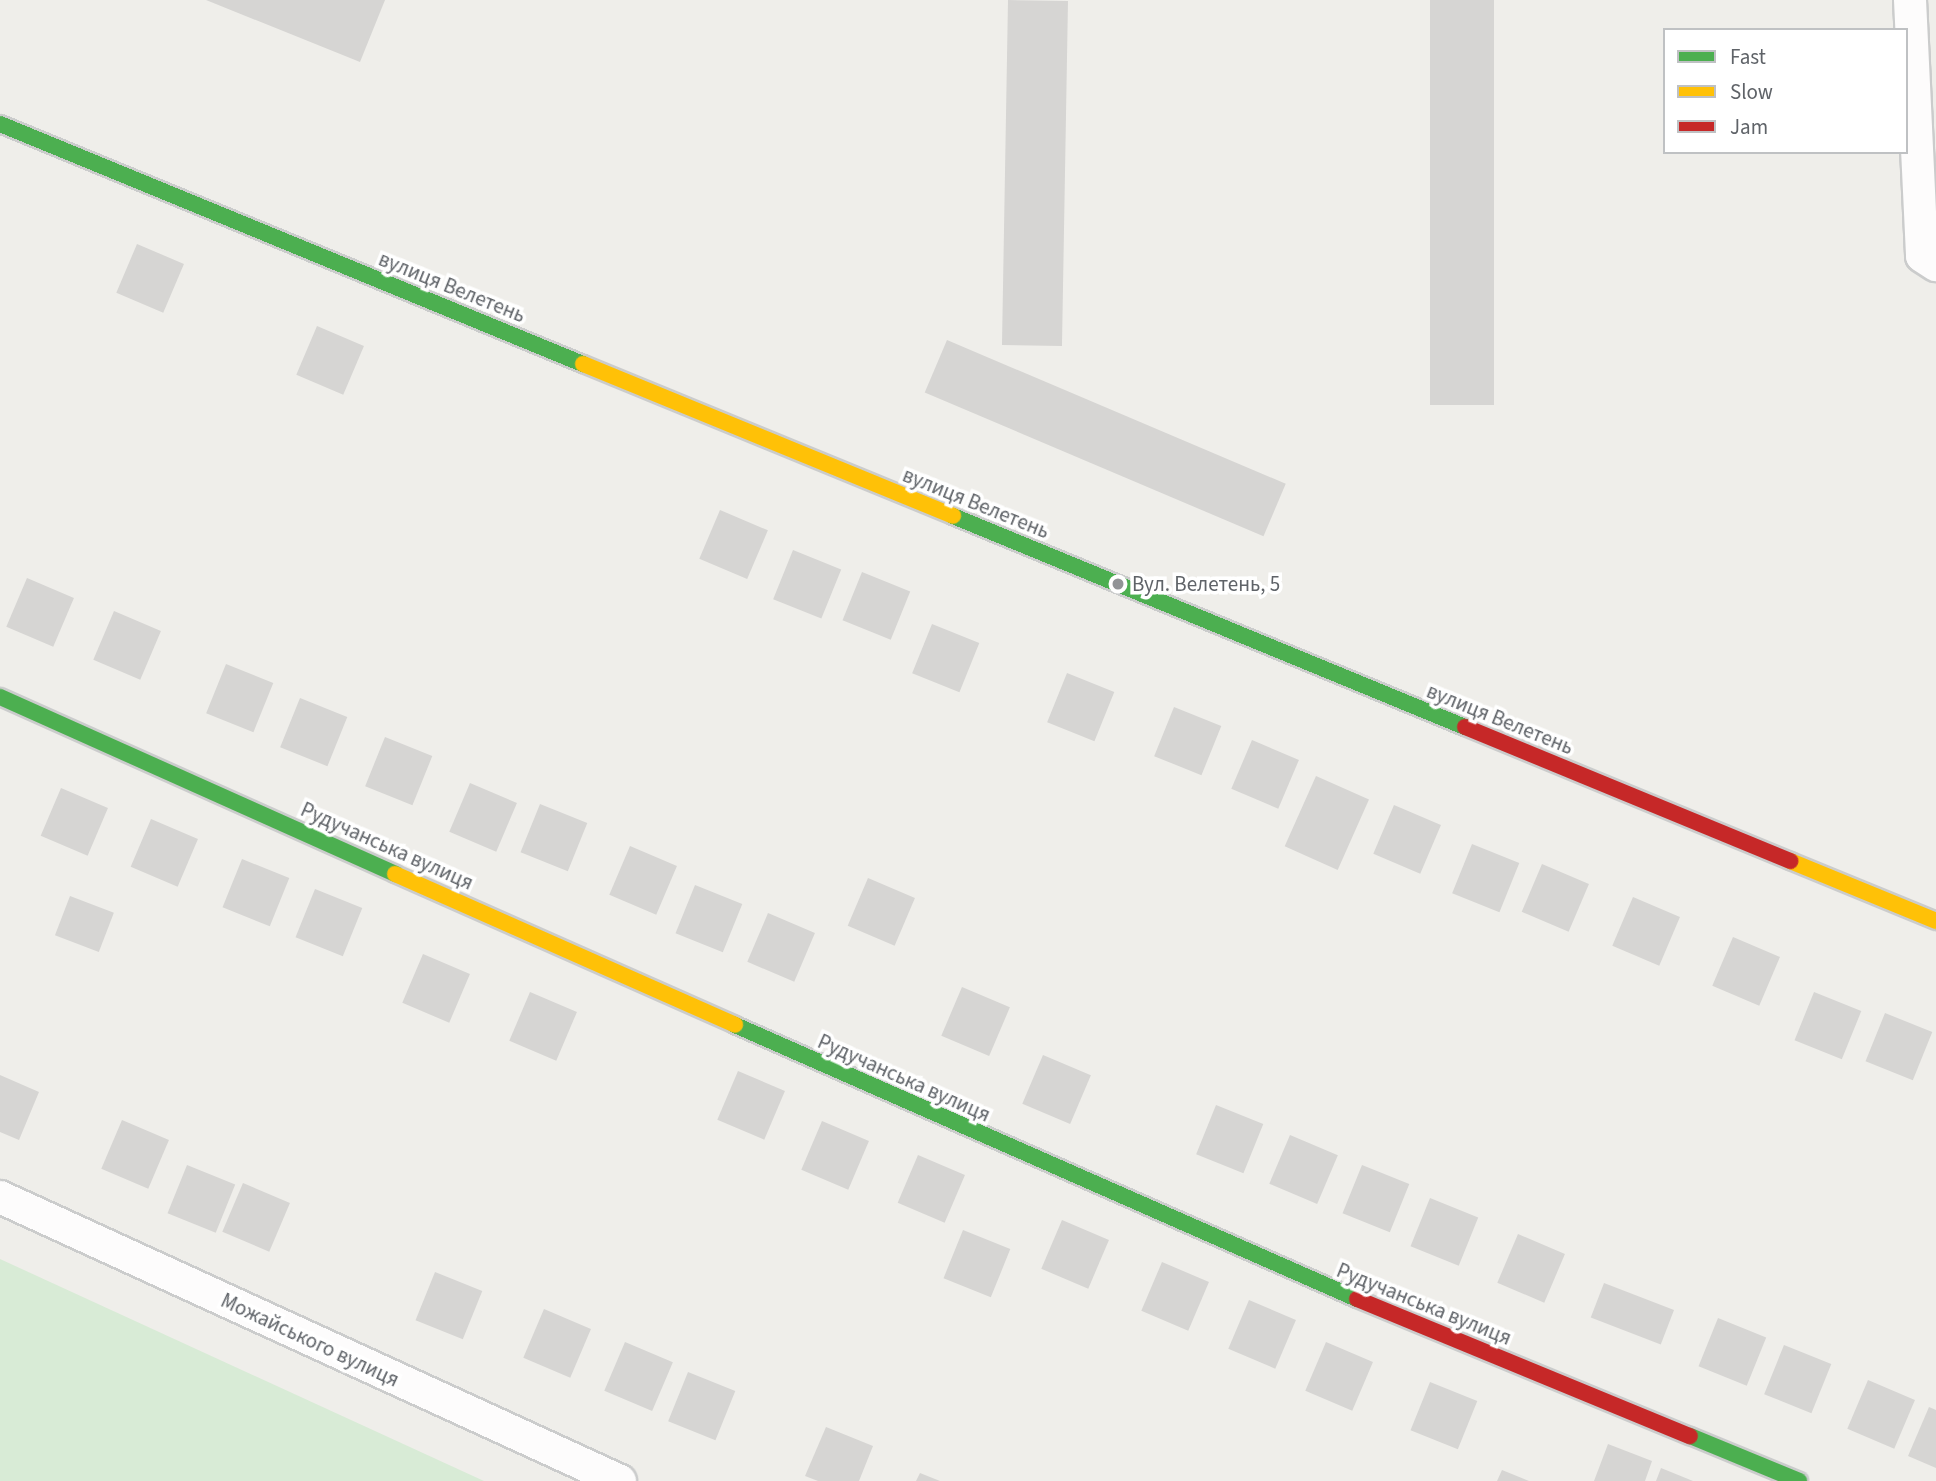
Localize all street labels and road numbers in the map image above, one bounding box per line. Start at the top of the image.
street label: вулиця Велетень [375,246,529,328]
street label: вулиця Велетень [899,462,1053,544]
street label: вулиця Велетень [1423,678,1577,760]
street label: Рудучанська вулиця [297,797,477,895]
street label: Рудучанська вулиця [814,1029,994,1127]
street label: Рудучанська вулиця [1333,1257,1515,1351]
street label: Можайського вулиця [217,1288,403,1392]

